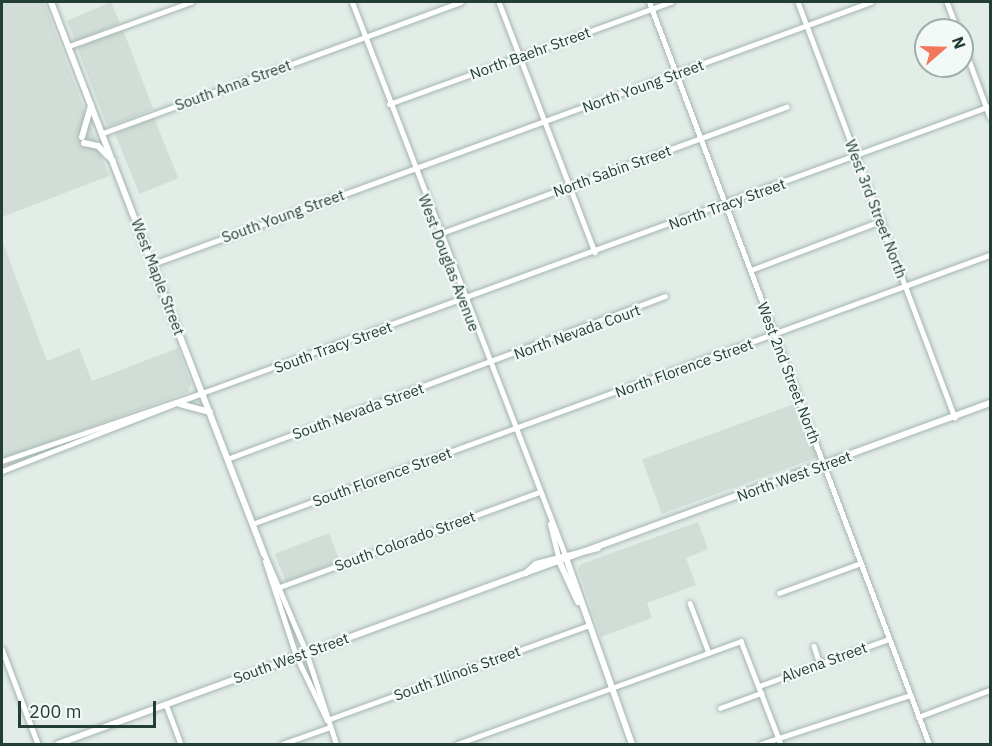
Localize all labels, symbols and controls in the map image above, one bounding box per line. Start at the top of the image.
north arrow [914,18,974,78]
street label: North Baehr Street [467,23,593,83]
text: N [948,34,970,51]
street label: South Anna Street [172,56,294,114]
street label: North Young Street [580,56,706,116]
street label: West 3rd Street North [841,137,911,281]
street label: North Sabin Street [551,141,673,201]
street label: North Tracy Street [666,175,788,233]
street label: South Young Street [219,185,347,247]
street label: West Douglas Avenue [415,192,483,334]
street label: West Maple Street [128,216,188,338]
street label: West 2nd Street North [754,300,824,446]
street label: North Nevada Court [511,301,643,363]
street label: South Tracy Street [272,317,394,377]
street label: North Florence Street [613,335,755,401]
street label: South Nevada Street [290,379,426,443]
street label: South Florence Street [310,444,454,510]
street label: North West Street [734,447,854,505]
street label: South Colorado Street [332,507,478,575]
street label: South West Street [231,629,351,687]
street label: Alvena Street [779,638,869,686]
street label: South Illinois Street [391,642,523,704]
scale bar [21,689,159,727]
text: 200 m [29,700,81,723]

